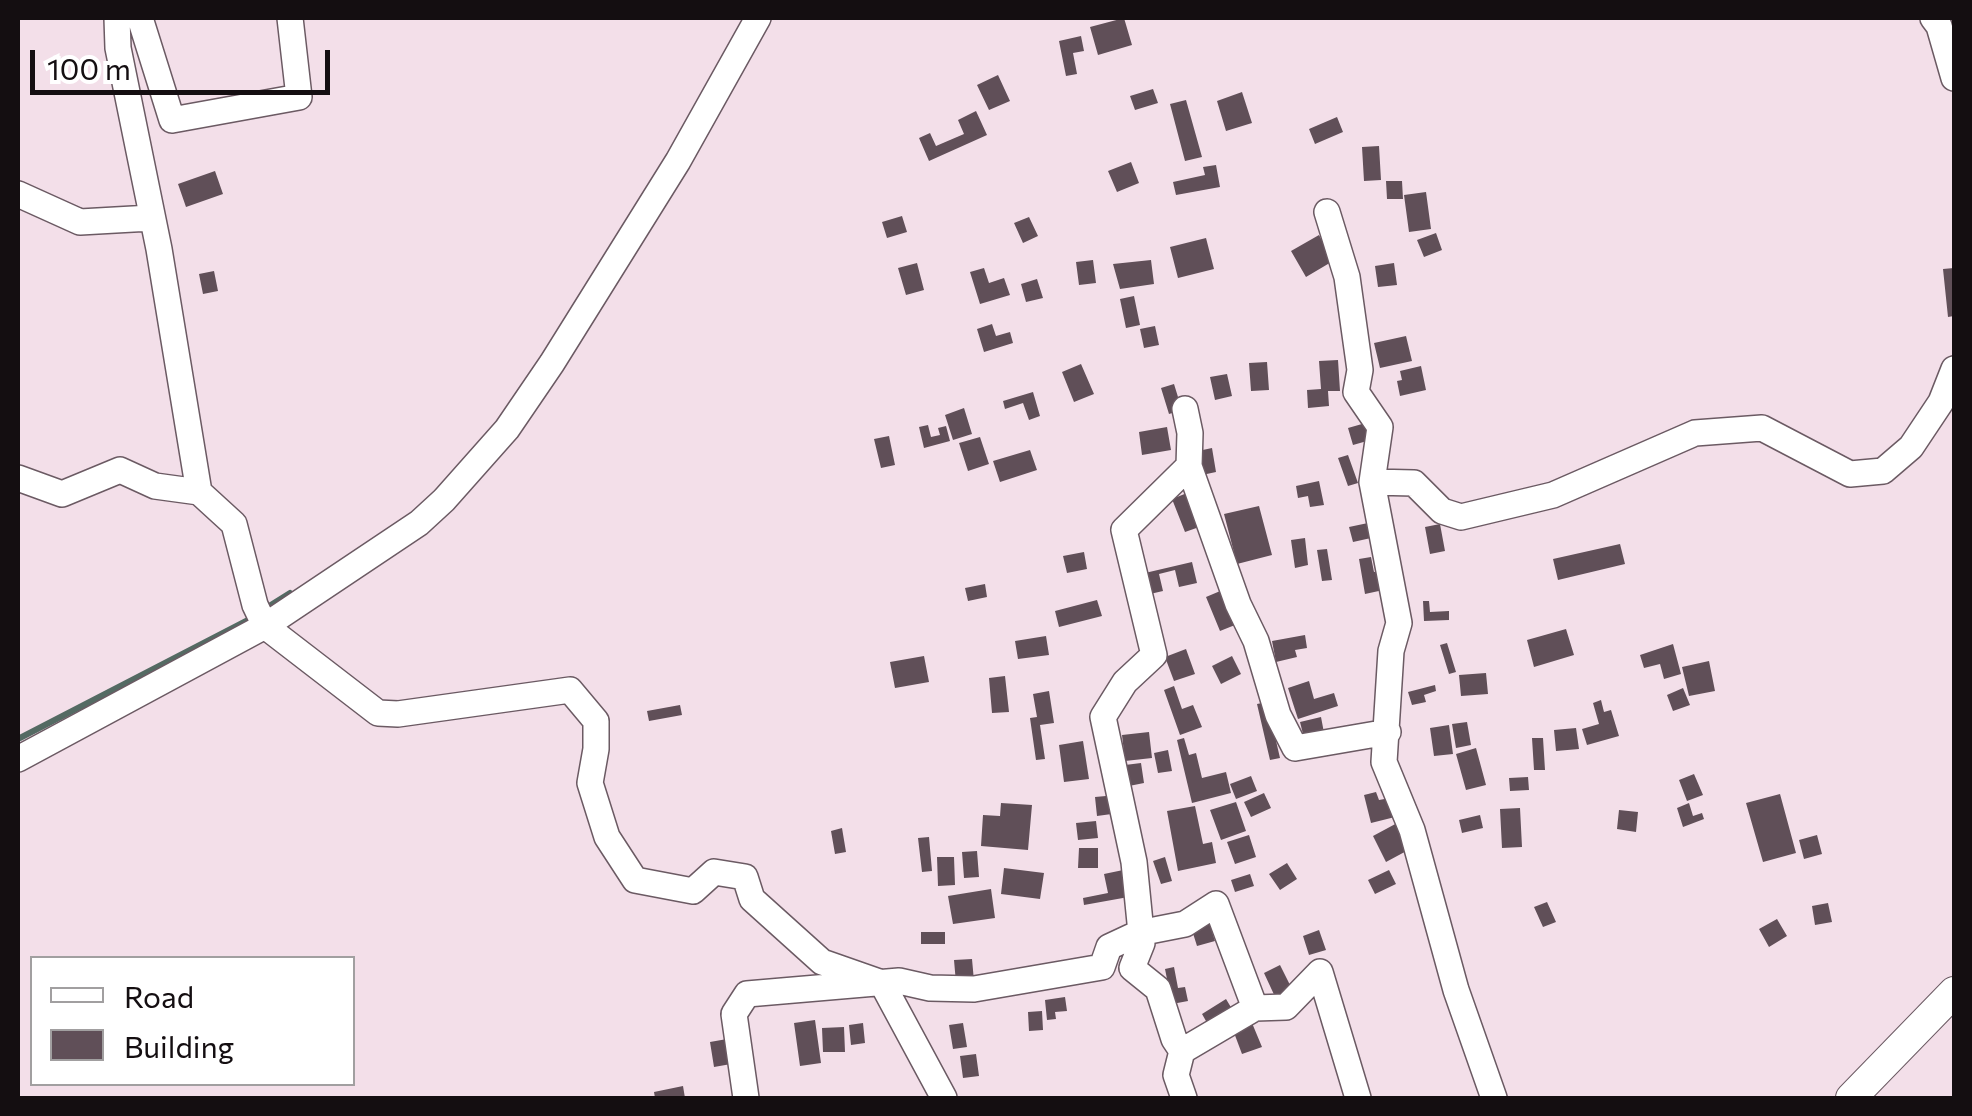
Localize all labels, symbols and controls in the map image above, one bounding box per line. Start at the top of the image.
scale bar [35,30,335,92]
text: 100 m [47,49,131,86]
legend [30,956,355,1086]
text: Road [124,977,194,1014]
text: Building [124,1027,234,1064]

